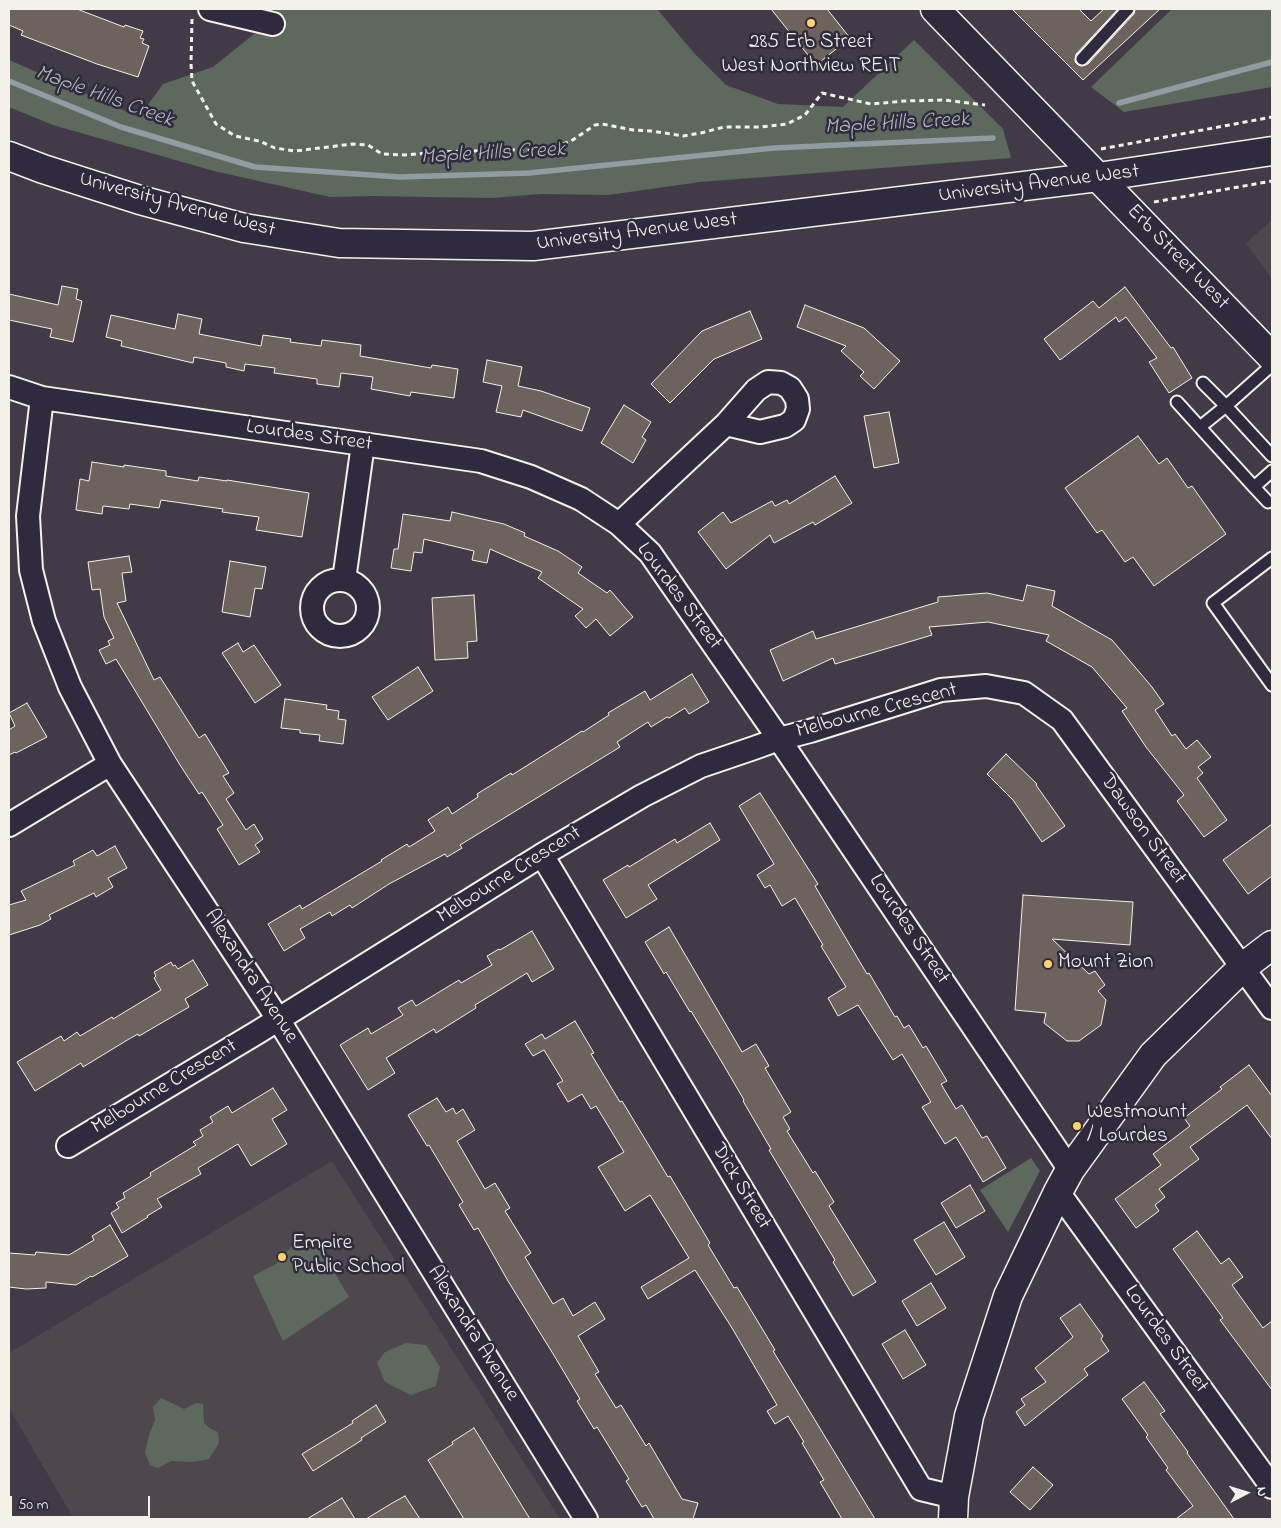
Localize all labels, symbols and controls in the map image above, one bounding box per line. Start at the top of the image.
marker: 285 Erb Street West Northview REIT [805,17,817,29]
place label: 285 Erb Street West Northview REIT [722,31,900,81]
water label: Maple Hills Creek [32,61,176,135]
water label: Maple Hills Creek [824,108,970,142]
water label: Maple Hills Creek [420,138,566,172]
street label: University Avenue West [937,160,1141,210]
street label: University Avenue West [76,168,278,244]
street label: Erb Street West [1120,200,1234,316]
street label: University Avenue West [535,208,739,258]
street label: Lourdes Street [244,416,374,458]
street label: Lourdes Street [630,539,726,655]
street label: Melbourne Crescent [794,678,960,746]
street label: Dawson Street [1093,770,1191,890]
street label: Melbourne Crescent [433,821,587,931]
street label: Lourdes Street [862,870,954,990]
street label: Alexandra Avenue [197,905,303,1049]
place label: Mount Zion [1058,951,1153,977]
marker: Mount Zion [1042,958,1054,970]
street label: Melbourne Crescent [88,1035,242,1141]
place label: Westmount / Lourdes [1087,1101,1187,1151]
marker: Westmount / Lourdes [1071,1120,1083,1132]
street label: Dick Street [705,1139,775,1235]
place label: Empire Public School [292,1232,405,1282]
marker: Empire Public School [276,1251,288,1263]
street label: Alexandra Avenue [420,1262,524,1406]
street label: Lourdes Street [1117,1281,1213,1399]
north arrow [1221,1468,1271,1518]
scale bar [12,1486,152,1518]
text: N [1251,1486,1272,1497]
text: 50 m [18,1494,48,1516]

